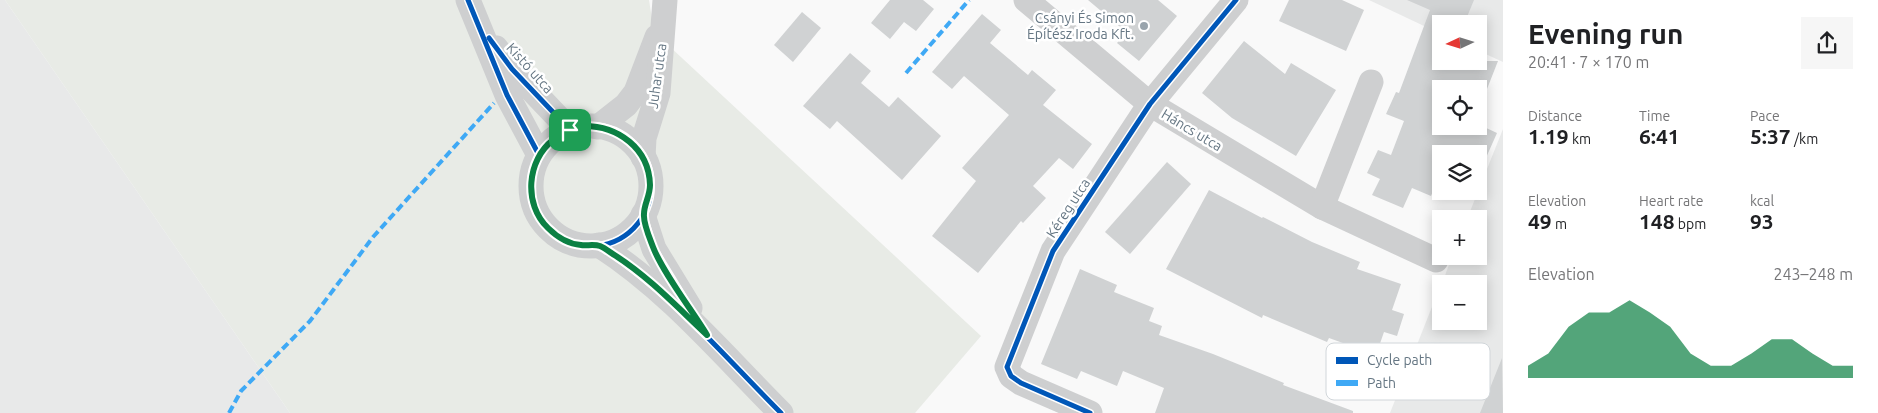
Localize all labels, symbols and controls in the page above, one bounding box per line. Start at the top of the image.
place label: Csányi És Simon Építész Iroda Kft. [1027,9,1134,42]
north arrow [1432,15,1488,70]
map controls [1432,15,1487,330]
button: share [1801,17,1853,69]
text: Evening run [1528,18,1683,49]
marker: Csányi És Simon Építész Iroda Kft. [1138,20,1150,32]
street label: Kistó utca [503,39,557,97]
street label: Juhar utca [645,42,669,110]
text: 20:41 · 7 × 170 m [1528,53,1649,71]
button: locate [1432,80,1487,135]
street label: Háncs utca [1159,106,1225,154]
text: Distance [1528,108,1582,124]
text: Time [1639,108,1670,124]
text: Pace [1750,108,1780,124]
pin [549,109,591,151]
icon: arrive [556,116,584,144]
text: 1.19 [1528,124,1569,148]
text: 6:41 [1639,124,1680,148]
text: 5:37 [1750,124,1791,148]
text: km [1569,131,1591,147]
text: /km [1791,131,1818,147]
button: layers [1432,145,1487,200]
street label: Kéreg utca [1043,175,1093,241]
text: Elevation [1528,193,1586,209]
text: Heart rate [1639,193,1703,209]
text: kcal [1750,193,1774,209]
text: 49 [1528,209,1552,233]
text: 148 [1639,209,1675,233]
text: 93 [1750,209,1774,233]
button: + [1432,210,1487,265]
text: m [1552,216,1567,232]
text: bpm [1675,216,1706,232]
text: Elevation [1528,265,1595,283]
text: 243–248 m [1773,265,1853,283]
button: − [1432,275,1487,330]
legend [1326,343,1490,400]
text: Cycle path [1367,352,1432,368]
text: Path [1367,375,1396,391]

